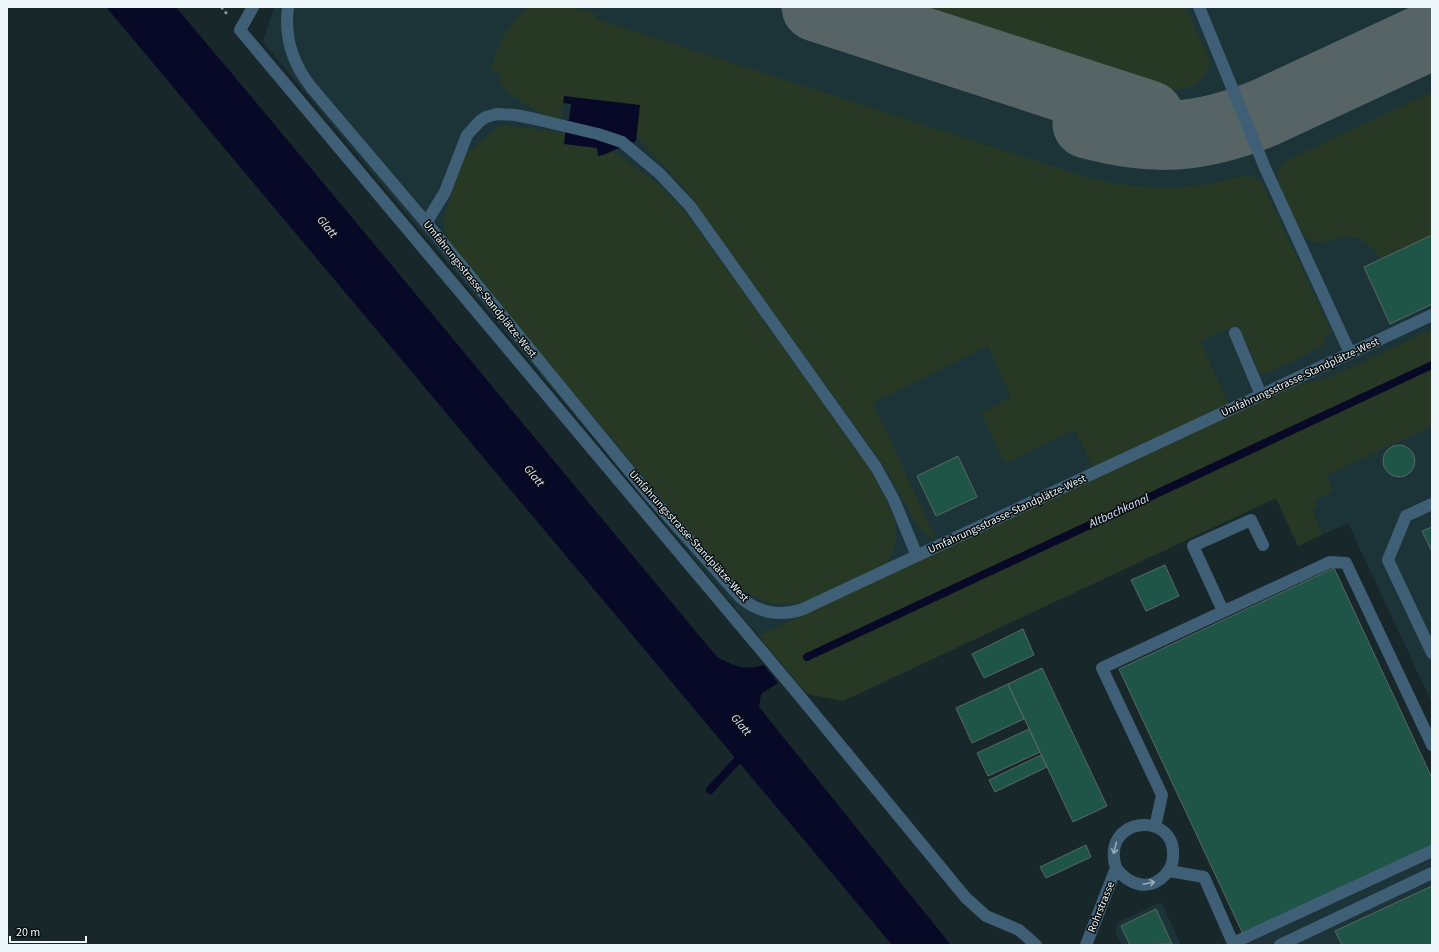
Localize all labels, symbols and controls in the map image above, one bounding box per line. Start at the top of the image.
water label: Glatt [313,212,342,243]
street label: Umfahrungsstrasse-Standplätze-West [420,217,540,361]
street label: Umfahrungsstrasse-Standplätze-West [1219,334,1382,420]
water label: Glatt [520,461,549,492]
street label: Umfahrungsstrasse-Standplätze-West [626,467,752,605]
street label: Umfahrungsstrasse-Standplätze-West [926,471,1089,557]
water label: Altbachkanal [1085,490,1152,533]
water label: Glatt [727,710,756,741]
one-way arrow [1111,841,1118,854]
street label: Rohrstrasse [1084,879,1118,935]
one-way arrow [1142,879,1155,887]
scale bar [10,918,86,944]
text: 20 m [16,924,40,941]

